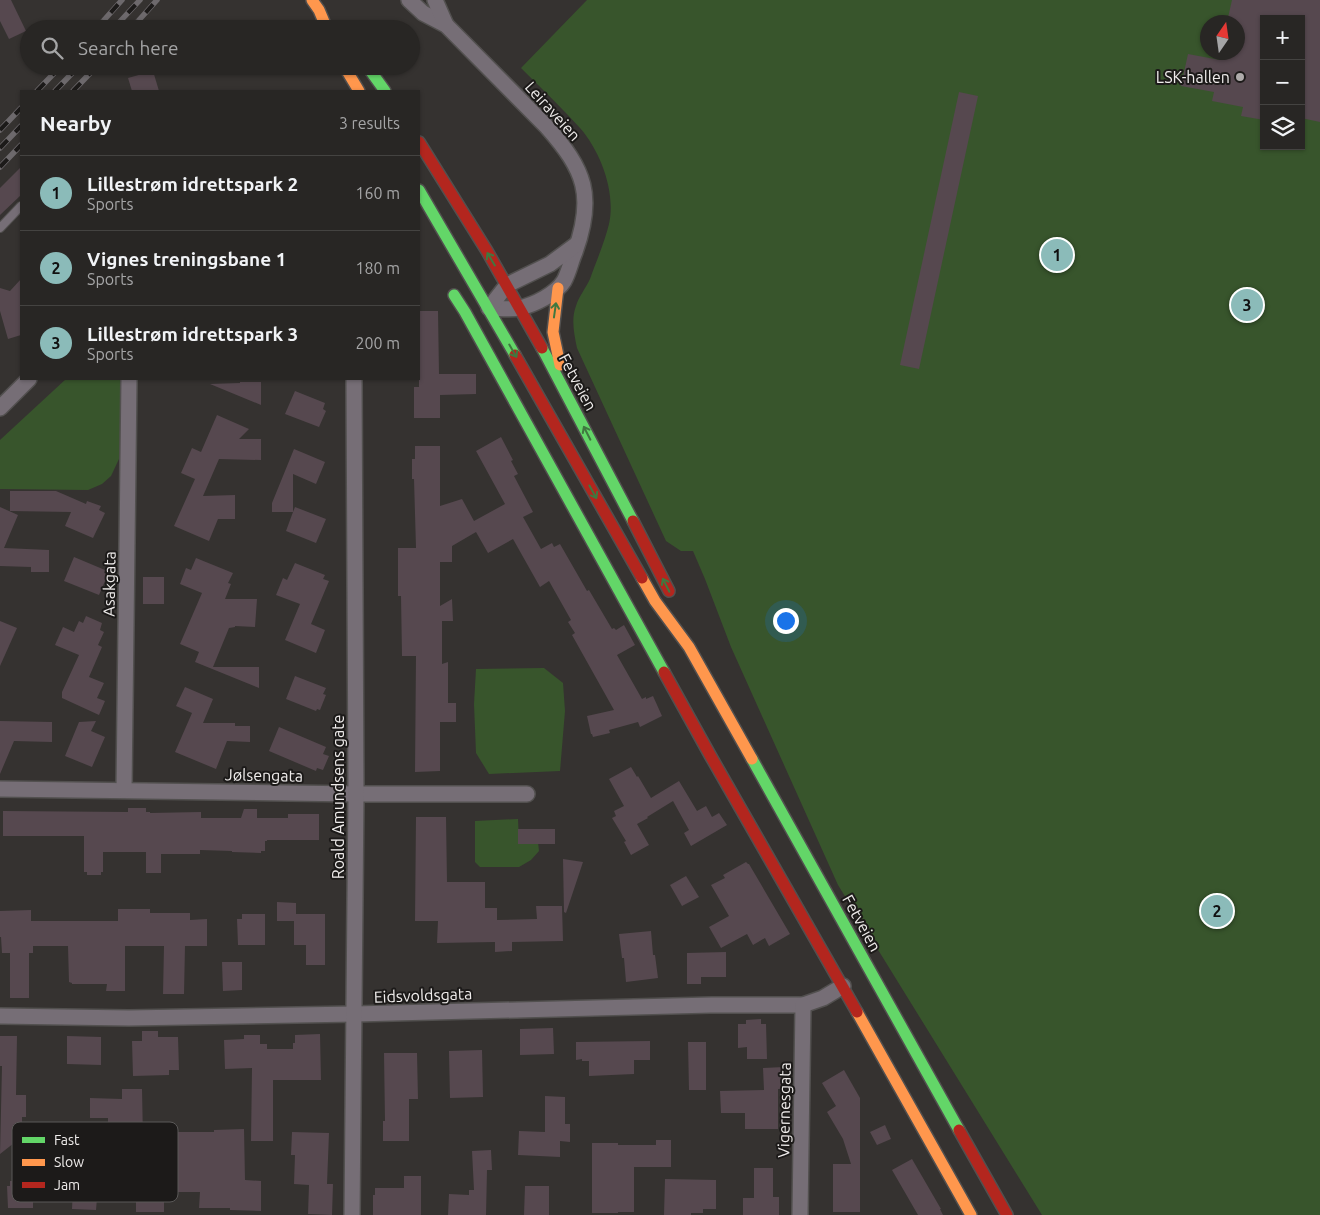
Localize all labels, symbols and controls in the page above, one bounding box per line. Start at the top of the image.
north arrow [1200,15,1245,60]
map controls [1260,15,1305,150]
button: + [1260,15,1305,60]
search box [20,20,420,75]
icon: search [38,34,66,62]
text: Search here [78,37,178,59]
button: − [1260,60,1305,105]
place label: LSK-hallen [1156,68,1230,86]
marker: LSK-hallen [1234,71,1246,83]
street label: Leiraveien [522,78,584,144]
button: layers [1260,105,1305,150]
text: Nearby [40,111,111,135]
text: 3 results [339,114,400,132]
text: Lillestrøm idrettspark 2 [87,173,298,195]
text: 1 [51,184,61,202]
text: 160 m [355,184,400,202]
text: Sports [87,195,133,213]
pin: 1 [1041,236,1073,274]
text: Vignes treningsbane 1 [87,248,286,270]
one-way arrow [486,252,496,266]
text: 2 [51,259,61,277]
text: 180 m [355,259,400,277]
text: Sports [87,270,133,288]
pin: 3 [1231,286,1263,324]
one-way arrow [550,303,560,319]
text: Lillestrøm idrettspark 3 [87,323,298,345]
text: 3 [51,334,61,352]
text: 200 m [355,334,400,352]
one-way arrow [508,343,518,358]
text: Sports [87,345,133,363]
street label: Fetveien [555,350,601,414]
one-way arrow [582,426,591,441]
one-way arrow [589,484,599,498]
street label: Asakgata [99,551,119,617]
one-way arrow [660,578,670,593]
your location [773,608,799,634]
street label: Roald Amundsens gate [329,715,347,879]
street label: Jølsengata [225,765,303,785]
street label: Fetveien [839,892,885,954]
pin: 2 [1201,892,1233,930]
street label: Eidsvoldsgata [373,984,473,1006]
street label: Vigernesgata [774,1062,794,1158]
legend [12,1122,178,1202]
text: Fast [54,1132,80,1148]
text: Slow [54,1154,84,1170]
text: Jam [54,1177,80,1193]

